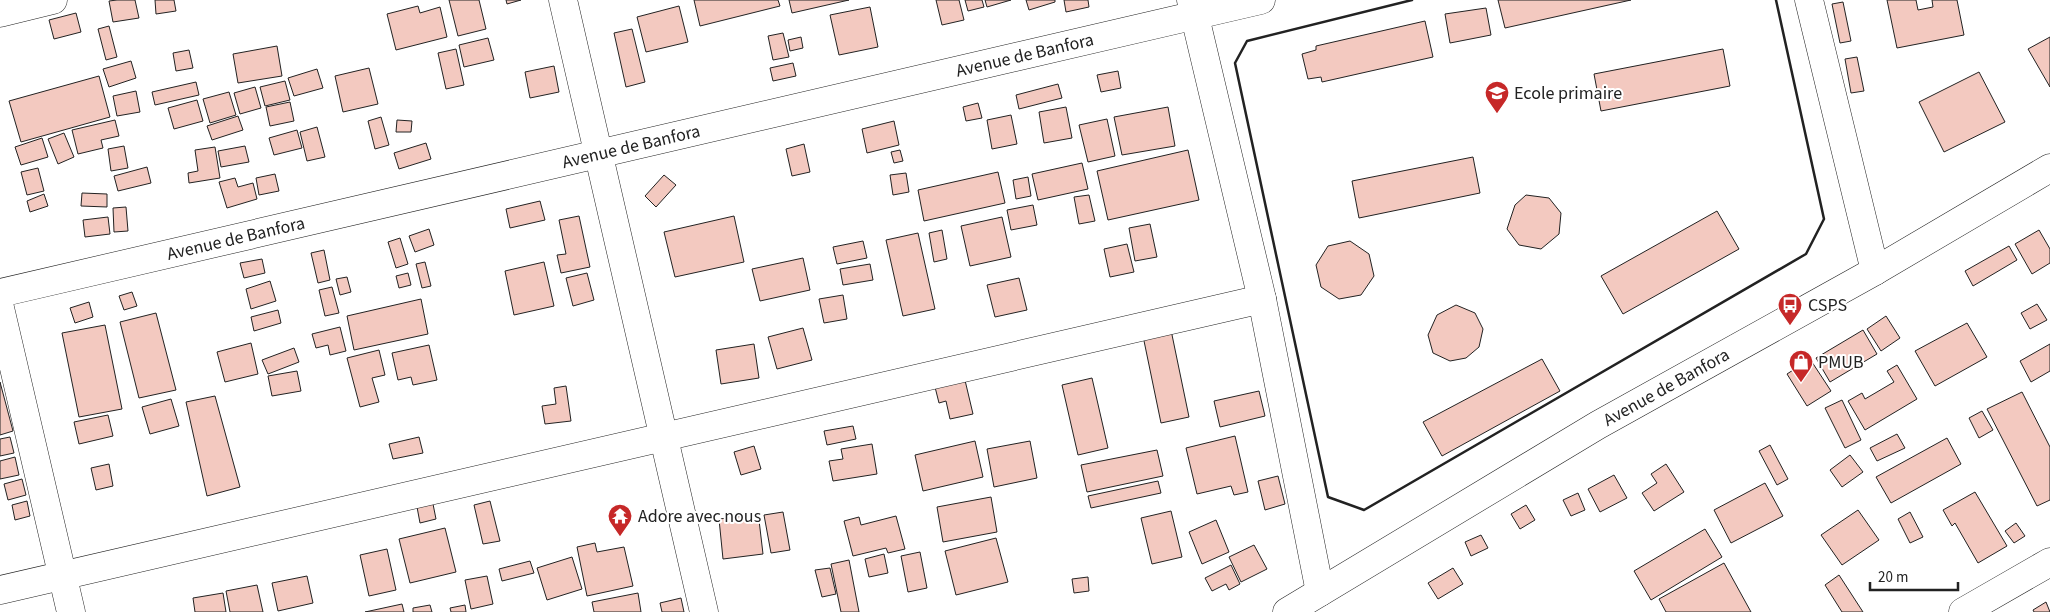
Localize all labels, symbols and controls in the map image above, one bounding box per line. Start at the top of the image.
street label: Avenue de Banfora [953,27,1096,83]
school or university icon: Ecole primaire [1484,80,1510,114]
place label: Ecole primaire [1514,81,1622,106]
street label: Avenue de Banfora [560,118,703,174]
street label: Avenue de Banfora [164,210,307,266]
bus stop icon: CSPS [1777,292,1803,326]
place label: CSPS [1808,293,1847,318]
street label: Avenue de Banfora [1599,342,1734,432]
shop icon: PMUB [1788,349,1814,383]
place label: PMUB [1818,350,1863,375]
temple icon: Adore avec nous [607,503,633,537]
place label: Adore avec nous [638,504,761,529]
scale bar [1870,560,1958,592]
text: 20 m [1878,567,1908,588]

